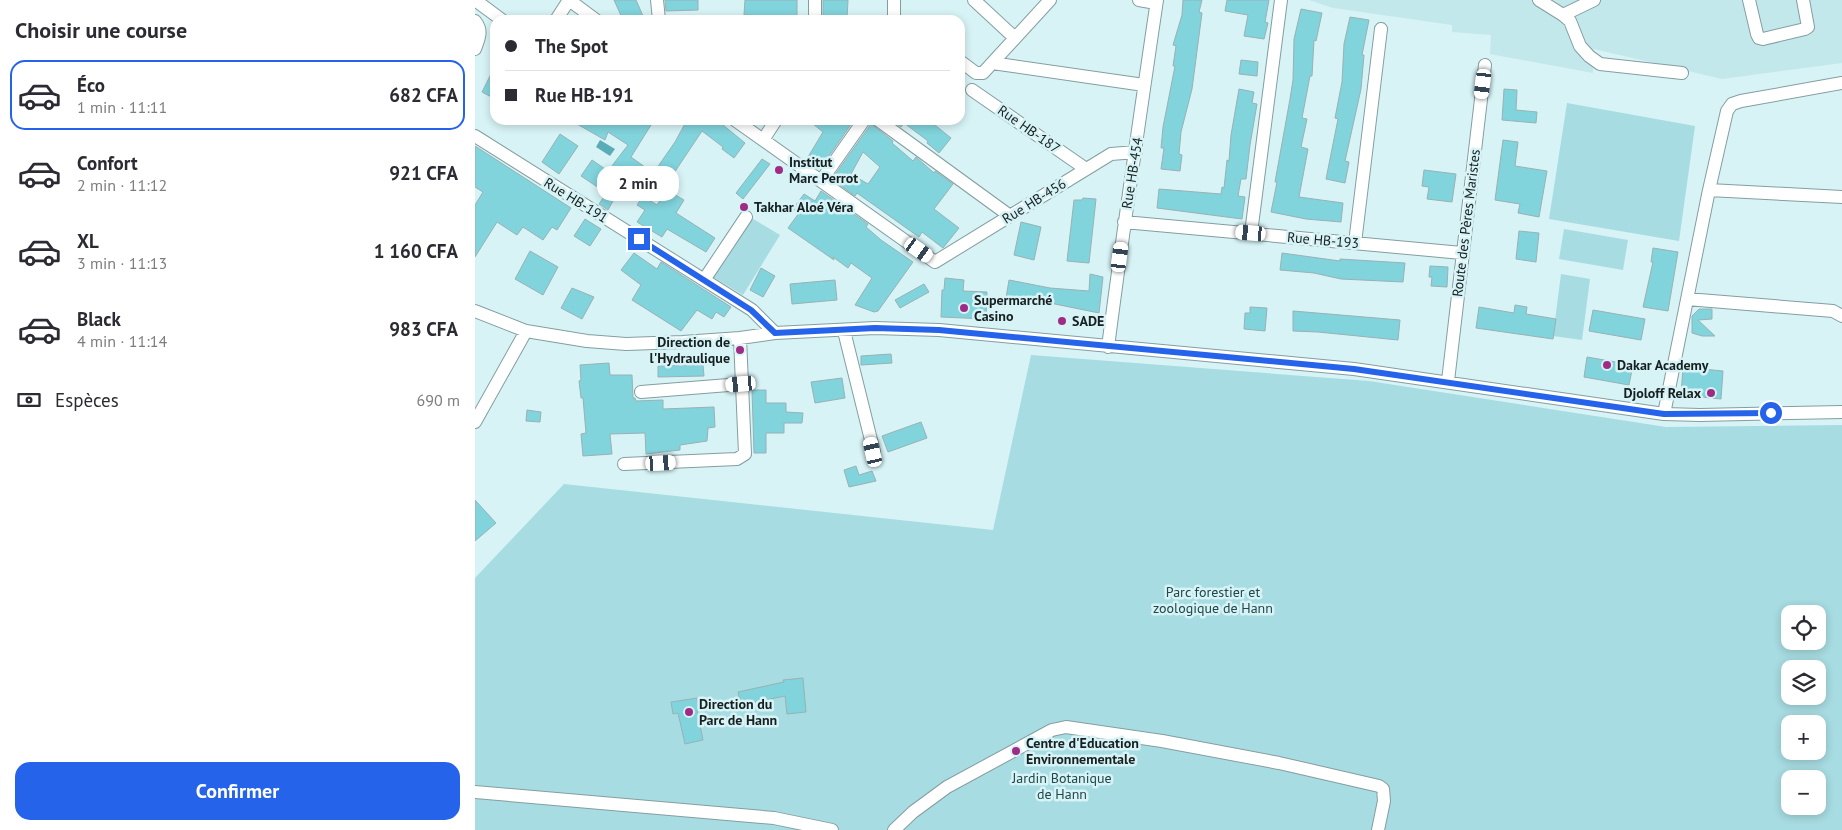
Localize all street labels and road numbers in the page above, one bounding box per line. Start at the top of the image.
street label: Rue HB-187 [994,101,1064,157]
street label: Rue HB-454 [1117,136,1147,210]
street label: Route des Pères Maristes [1448,148,1484,298]
street label: Rue HB-191 [541,173,611,227]
street label: Rue HB-456 [999,174,1069,228]
street label: Rue HB-193 [1286,228,1360,252]

